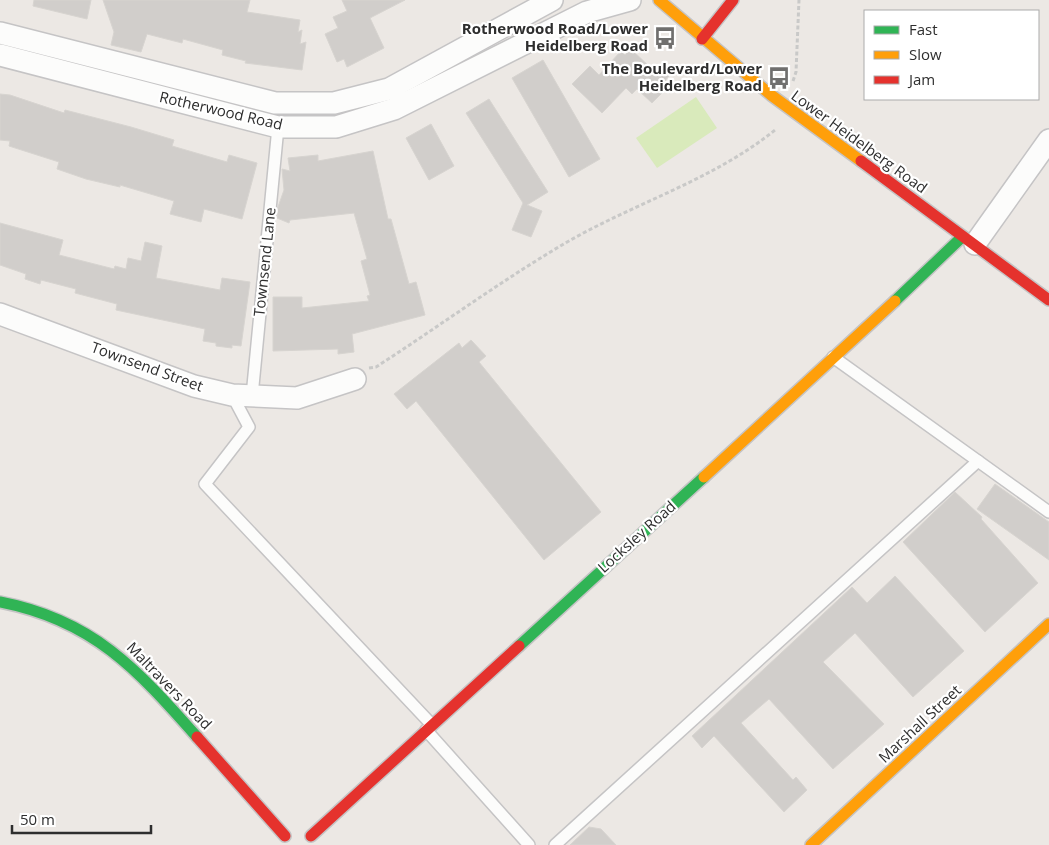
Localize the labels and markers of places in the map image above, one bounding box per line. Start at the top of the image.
place label: Rotherwood Road/Lower Heidelberg Road [462,18,648,55]
bus stop icon: Rotherwood Road/Lower Heidelberg Road [652,25,678,51]
place label: The Boulevard/Lower Heidelberg Road [602,58,762,95]
bus stop icon: The Boulevard/Lower Heidelberg Road [766,65,792,91]

